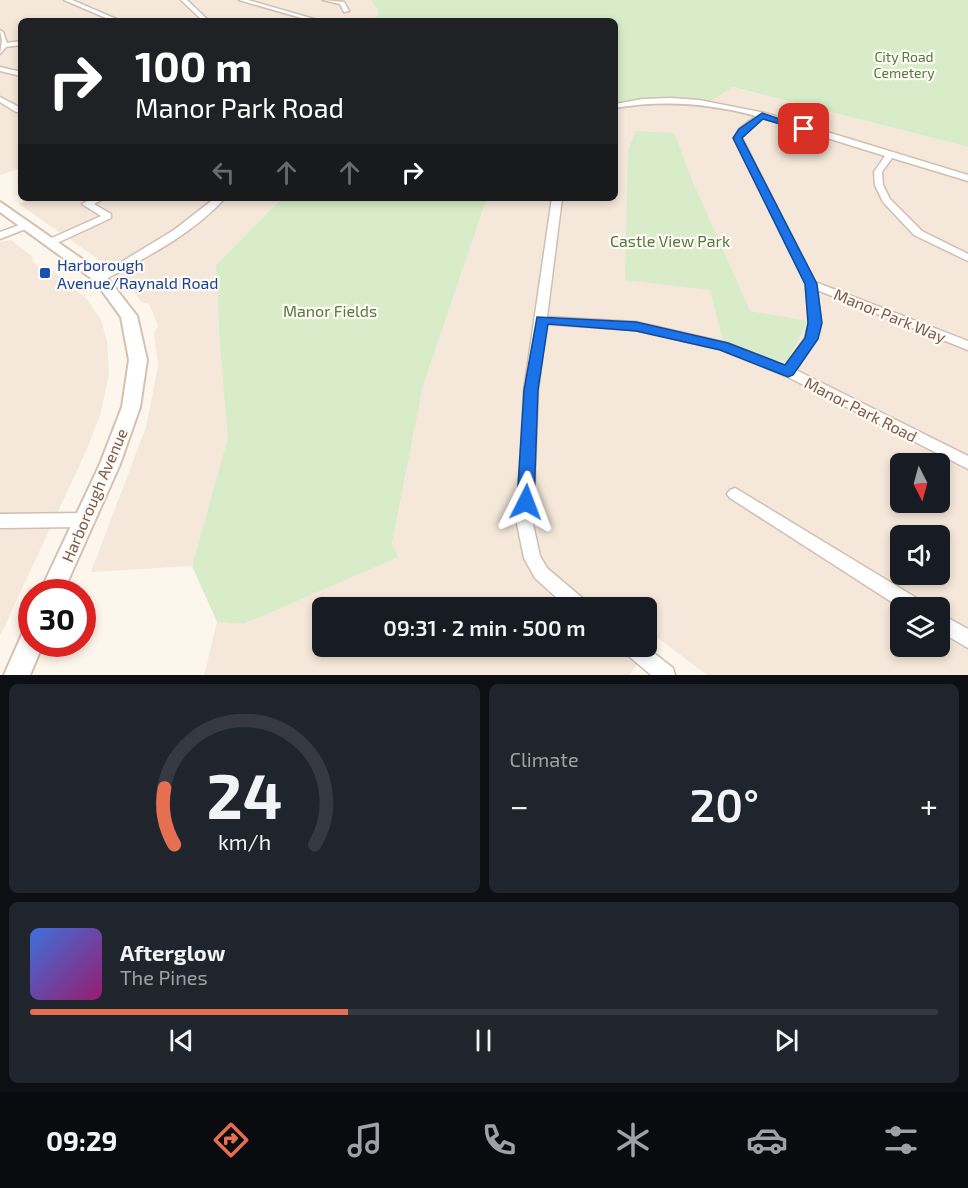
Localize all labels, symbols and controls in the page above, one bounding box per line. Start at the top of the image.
text: 100 m [135,40,252,90]
icon: right [36,42,114,120]
park label: City Road Cemetery [873,48,935,81]
text: Manor Park Road [135,91,344,123]
pin [778,103,829,154]
icon: arrive [787,112,820,145]
icon: left [207,156,240,189]
icon: ahead [270,156,303,189]
icon: ahead [333,156,366,189]
icon: right [396,156,429,189]
park label: Castle View Park [610,231,730,250]
place label: Harborough Avenue/Raynald Road [57,255,218,292]
marker: Harborough Avenue/Raynald Road [38,266,52,280]
street label: Manor Park Way [831,284,949,346]
park label: Manor Fields [283,301,377,320]
street label: Manor Park Road [802,372,920,446]
street label: Harborough Avenue [57,425,131,565]
north arrow [890,453,950,513]
map controls [890,453,950,657]
position arrow [494,470,558,534]
button: sound [890,525,950,585]
speed limit sign: 30 [18,579,96,657]
button: layers [890,597,950,657]
text: 09:31 · 2 min · 500 m [383,614,586,640]
text: Climate [510,747,579,771]
text: 24 [206,757,282,832]
text: 20° [690,777,759,831]
text: − [510,785,529,825]
text: + [920,785,938,825]
text: km/h [218,830,271,855]
text: Afterglow [120,939,225,965]
text: The Pines [120,965,208,989]
icon: previous [165,1024,198,1057]
icon: pause [467,1024,500,1057]
icon: next [770,1024,803,1057]
icon: directions [210,1119,252,1161]
icon: music [344,1119,386,1161]
icon: phone [478,1119,520,1161]
icon: climate [612,1119,654,1161]
icon: car [746,1119,788,1161]
icon: filters [880,1119,922,1161]
text: 09:29 [46,1124,118,1156]

